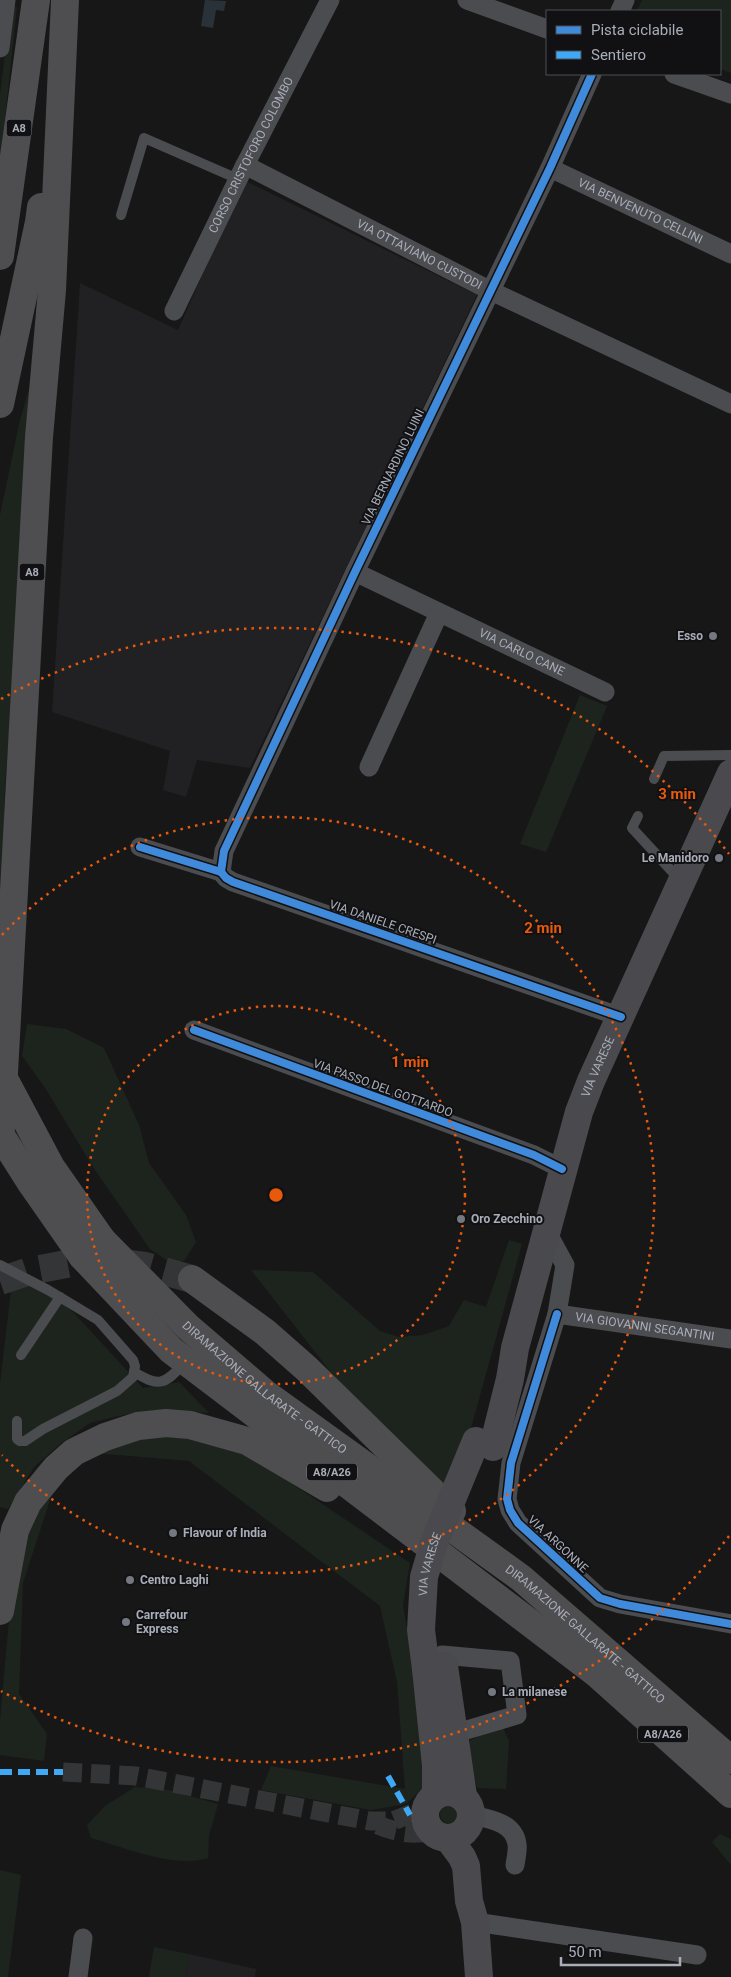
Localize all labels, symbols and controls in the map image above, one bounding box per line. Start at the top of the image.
legend [546,10,721,75]
text: Pista ciclabile [591,21,684,39]
text: Sentiero [591,46,646,64]
street label: CORSO CRISTOFORO COLOMBO [206,75,296,235]
road number: A8 [6,120,32,136]
street label: VIA BENVENUTO CELLINI [576,175,705,247]
street label: VIA OTTAVIANO CUSTODI [354,216,485,292]
street label: VIA BERNARDINO LUINI [359,407,427,527]
road number: A8 [20,564,44,580]
street label: VIA CARLO CANE [477,626,567,679]
place label: Esso [677,629,703,643]
marker: Esso [707,630,719,642]
text: 3 min [658,785,696,803]
place label: Le Manidoro [642,851,709,865]
marker: Le Manidoro [713,852,725,864]
street label: VIA DANIELE CRESPI [328,897,438,947]
text: 2 min [524,919,562,937]
street label: VIA VARESE [578,1034,617,1099]
text: 1 min [391,1053,429,1071]
street label: VIA PASSO DEL GOTTARDO [311,1056,455,1120]
centre of rings [267,1186,285,1204]
place label: Oro Zecchino [471,1212,543,1226]
marker: Oro Zecchino [455,1213,467,1225]
street label: VIA GIOVANNI SEGANTINI [574,1310,715,1344]
street label: DIRAMAZIONE GALLARATE - GATTICO [179,1318,349,1457]
road number: A8/A26 [307,1464,357,1480]
street label: VIA ARGONNE [525,1512,591,1576]
place label: Flavour of India [183,1526,267,1540]
marker: Flavour of India [167,1527,179,1539]
street label: VIA VARESE [416,1530,445,1596]
street label: DIRAMAZIONE GALLARATE - GATTICO [503,1562,668,1707]
place label: Centro Laghi [140,1573,209,1587]
marker: Centro Laghi [124,1574,136,1586]
place label: Carrefour Express [136,1608,188,1636]
marker: Carrefour Express [120,1616,132,1628]
place label: La milanese [502,1685,567,1699]
marker: La milanese [486,1686,498,1698]
road number: A8/A26 [638,1726,688,1742]
scale bar [561,1934,680,1966]
text: 50 m [568,1943,602,1961]

